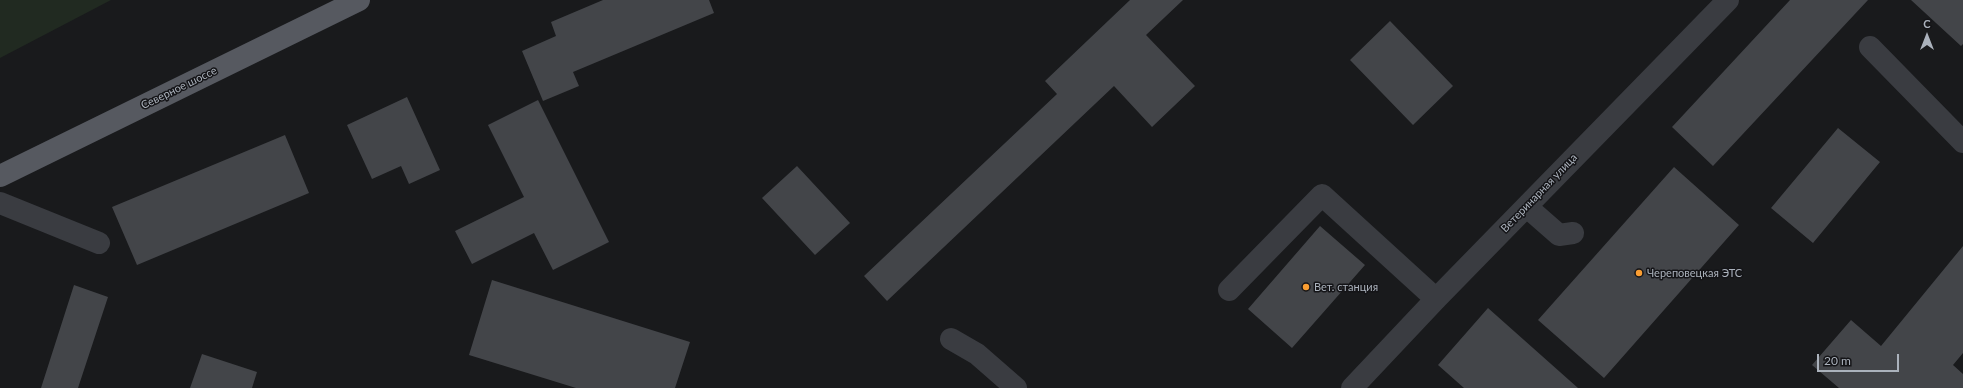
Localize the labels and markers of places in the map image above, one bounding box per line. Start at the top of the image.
place label: Череповецкая ЭТС [1647,266,1742,280]
marker: Череповецкая ЭТС [1634,268,1644,278]
place label: Вет. станция [1314,280,1378,294]
marker: Вет. станция [1301,282,1311,292]

